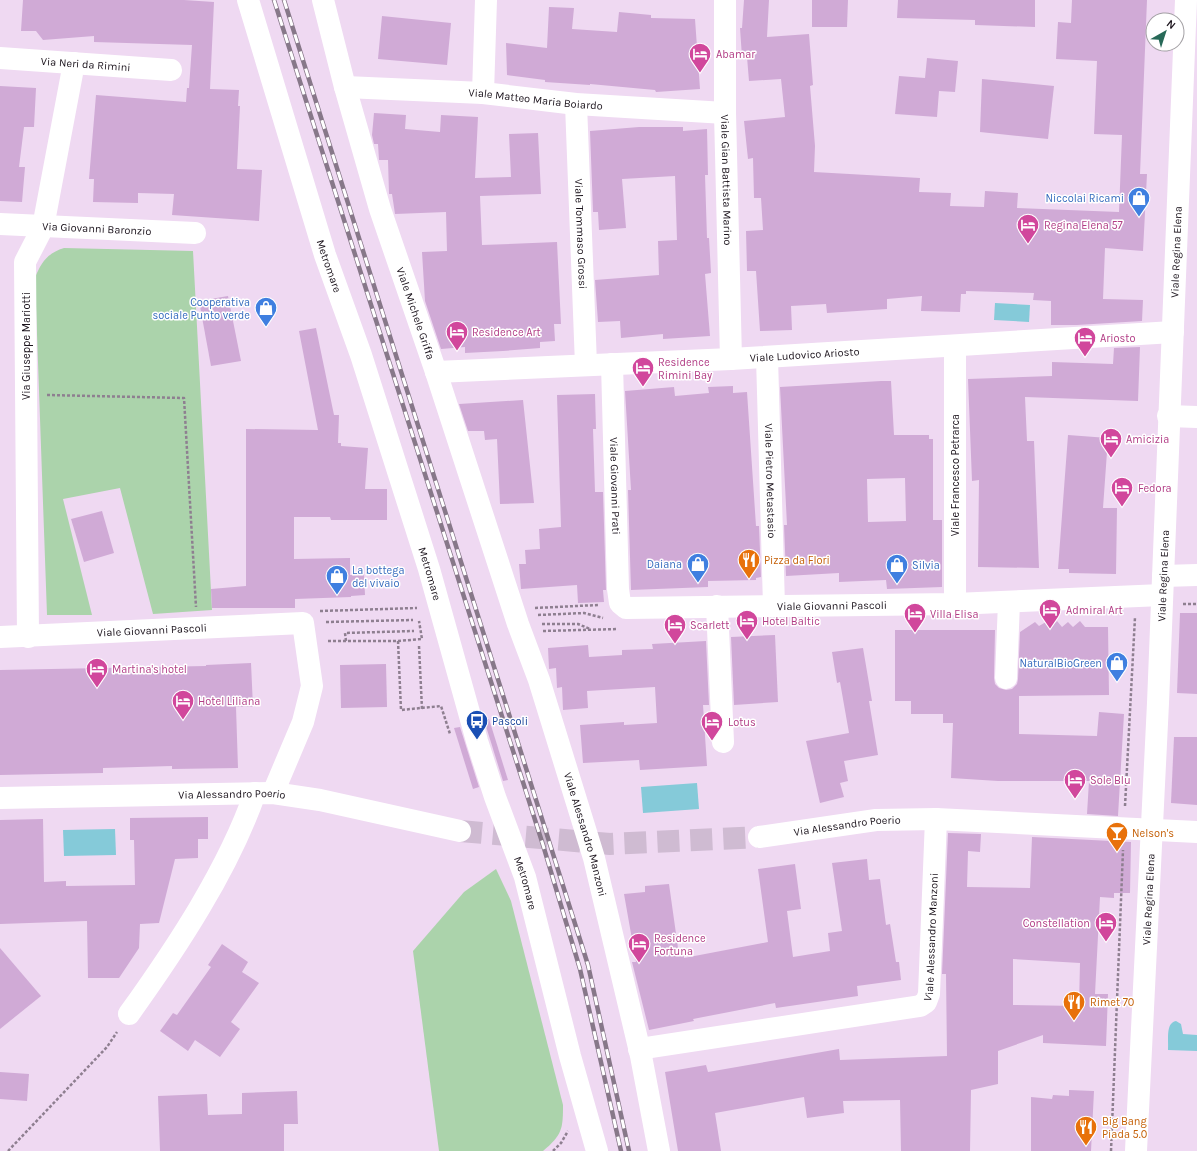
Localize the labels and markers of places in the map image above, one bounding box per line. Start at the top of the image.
hotel icon: Abamar [687,41,713,74]
place label: Abamar [716,48,755,61]
shop icon: Niccolai Ricami [1126,185,1152,218]
place label: Niccolai Ricami [1045,192,1124,205]
hotel icon: Regina Elena 57 [1015,212,1041,245]
place label: Regina Elena 57 [1044,219,1123,232]
shop icon: Cooperativa sociale Punto verde [253,295,279,328]
place label: Cooperativa sociale Punto verde [152,296,250,322]
hotel icon: Residence Art [444,319,470,352]
hotel icon: Ariosto [1072,325,1098,358]
place label: Residence Art [472,326,541,339]
place label: Ariosto [1100,332,1136,345]
hotel icon: Residence Rimini Bay [630,355,656,388]
place label: Residence Rimini Bay [658,356,712,382]
hotel icon: Amicizia [1098,426,1124,459]
place label: Amicizia [1126,433,1169,446]
hotel icon: Fedora [1109,475,1135,508]
place label: Fedora [1138,482,1172,495]
restaurant icon: Pizza da Flori [736,547,762,580]
shop icon: Daiana [685,551,711,584]
shop icon: Silvia [884,552,910,585]
place label: Pizza da Flori [764,554,830,567]
place label: Daiana [647,558,682,571]
place label: Silvia [912,559,940,572]
shop icon: La bottega del vivaio [324,563,350,596]
place label: La bottega del vivaio [352,564,405,590]
hotel icon: Admiral Art [1037,597,1063,630]
hotel icon: Villa Elisa [902,601,928,634]
place label: Admiral Art [1066,604,1123,617]
hotel icon: Hotel Baltic [734,608,760,641]
place label: Villa Elisa [930,608,979,621]
hotel icon: Scarlett [662,612,688,645]
place label: Hotel Baltic [762,615,820,628]
place label: Scarlett [690,619,729,632]
shop icon: NaturalBioGreen [1104,650,1130,683]
hotel icon: Martina's hotel [84,656,110,689]
place label: NaturalBioGreen [1019,657,1102,670]
place label: Martina's hotel [112,663,187,676]
hotel icon: Hotel Liliana [170,688,196,721]
place label: Hotel Liliana [198,695,260,708]
bus stop icon: Pascoli [464,708,490,741]
hotel icon: Lotus [699,709,725,742]
place label: Pascoli [492,715,528,728]
place label: Lotus [728,716,756,729]
hotel icon: Sole Blu [1062,767,1088,800]
place label: Sole Blu [1090,774,1131,787]
bar icon: Nelson's [1104,820,1130,853]
place label: Nelson's [1132,827,1174,840]
hotel icon: Constellation [1093,910,1119,943]
place label: Constellation [1023,917,1090,930]
hotel icon: Residence Fortuna [626,931,652,964]
place label: Residence Fortuna [654,932,706,958]
restaurant icon: Rimet 70 [1061,989,1087,1022]
place label: Rimet 70 [1090,996,1134,1009]
restaurant icon: Big Bang Piada 5.0 [1073,1114,1099,1147]
place label: Big Bang Piada 5.0 [1102,1115,1147,1141]

